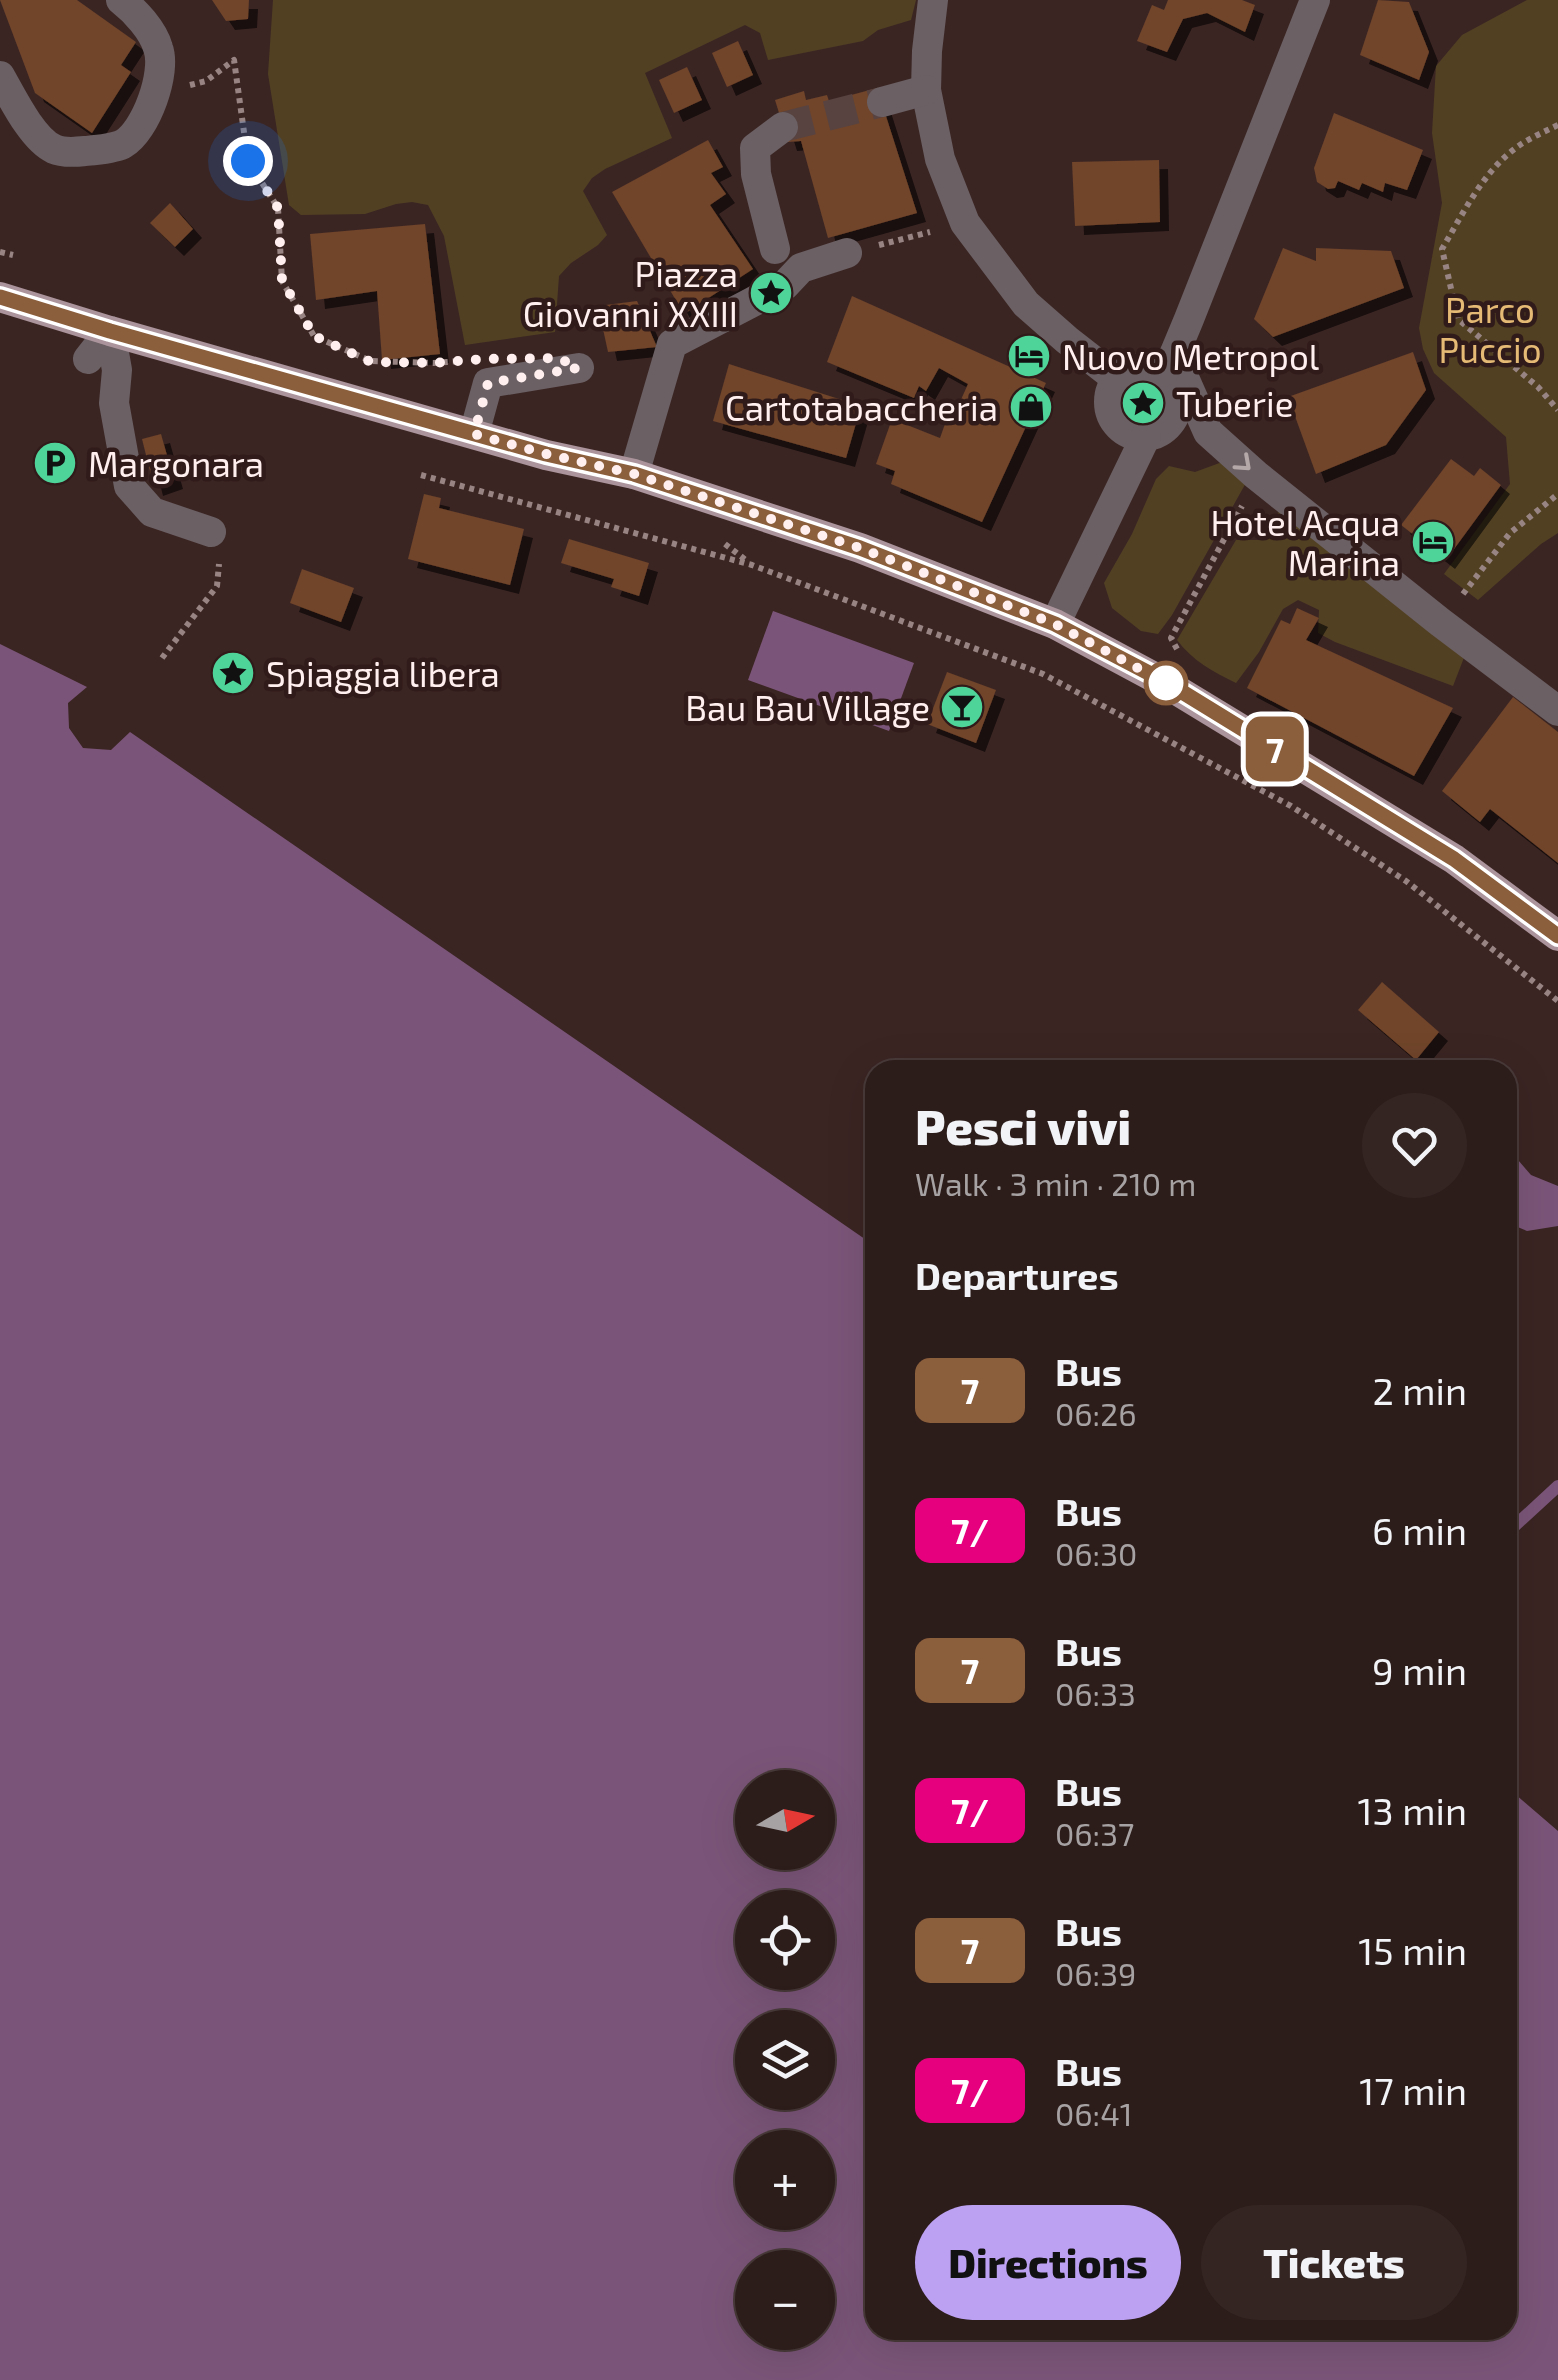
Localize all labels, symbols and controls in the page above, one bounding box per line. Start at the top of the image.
your location [223,136,273,186]
place label: Piazza Giovanni XXIII [523,252,738,334]
place icon: Piazza Giovanni XXIII [748,270,794,316]
park label: Parco Puccio [1438,288,1542,370]
hotel icon: Nuovo Metropol [1006,333,1052,379]
place label: Nuovo Metropol [1062,335,1320,377]
place icon: Tuberie [1120,380,1166,426]
place label: Tuberie [1176,382,1293,424]
shop icon: Cartotabaccheria [1008,384,1054,430]
place label: Cartotabaccheria [725,386,998,428]
parking icon: Margonara [32,440,78,486]
place label: Margonara [88,442,264,484]
one-way arrow [1232,452,1250,470]
place label: Hotel Acqua Marina [1210,501,1400,583]
hotel icon: Hotel Acqua Marina [1410,519,1456,565]
place icon: Spiaggia libera [210,650,256,696]
place label: Spiaggia libera [266,652,500,694]
unlabelled marker [1145,662,1187,704]
bar icon: Bau Bau Village [939,684,985,730]
place label: Bau Bau Village [685,686,930,728]
line badge: 7 [1242,716,1308,782]
text: 7 [1266,728,1284,770]
button: heart [1362,1093,1467,1198]
text: Pesci vivi [915,1097,1131,1155]
text: Walk · 3 min · 210 m [915,1164,1196,1202]
text: Departures [915,1252,1119,1298]
text: Bus [1055,1348,1122,1394]
text: 2 min [1372,1367,1467,1413]
text: 7 [961,1369,979,1411]
text: 06:26 [1055,1394,1136,1432]
text: Bus [1055,1488,1122,1534]
text: 6 min [1372,1507,1467,1553]
text: 7/ [951,1509,989,1551]
text: 06:30 [1055,1534,1137,1572]
text: Bus [1055,1628,1122,1674]
text: 9 min [1372,1647,1467,1693]
text: 7 [961,1649,979,1691]
text: 06:33 [1055,1674,1136,1712]
text: Bus [1055,1768,1122,1814]
north arrow [735,1770,835,1870]
map controls [735,1770,835,2350]
text: 13 min [1357,1787,1467,1833]
text: 7/ [951,1789,989,1831]
text: 06:37 [1055,1814,1134,1852]
button: locate [735,1890,835,1990]
text: Bus [1055,1908,1122,1954]
text: 15 min [1358,1927,1467,1973]
text: 7 [961,1929,979,1971]
text: 06:39 [1055,1954,1136,1992]
button: layers [735,2010,835,2110]
text: Bus [1055,2048,1122,2094]
text: 17 min [1359,2067,1467,2113]
text: 7/ [951,2069,989,2111]
text: 06:41 [1055,2094,1133,2132]
button: + [735,2130,835,2230]
button: Directions [915,2205,1181,2320]
button: Tickets [1201,2205,1467,2320]
button: − [735,2250,835,2350]

